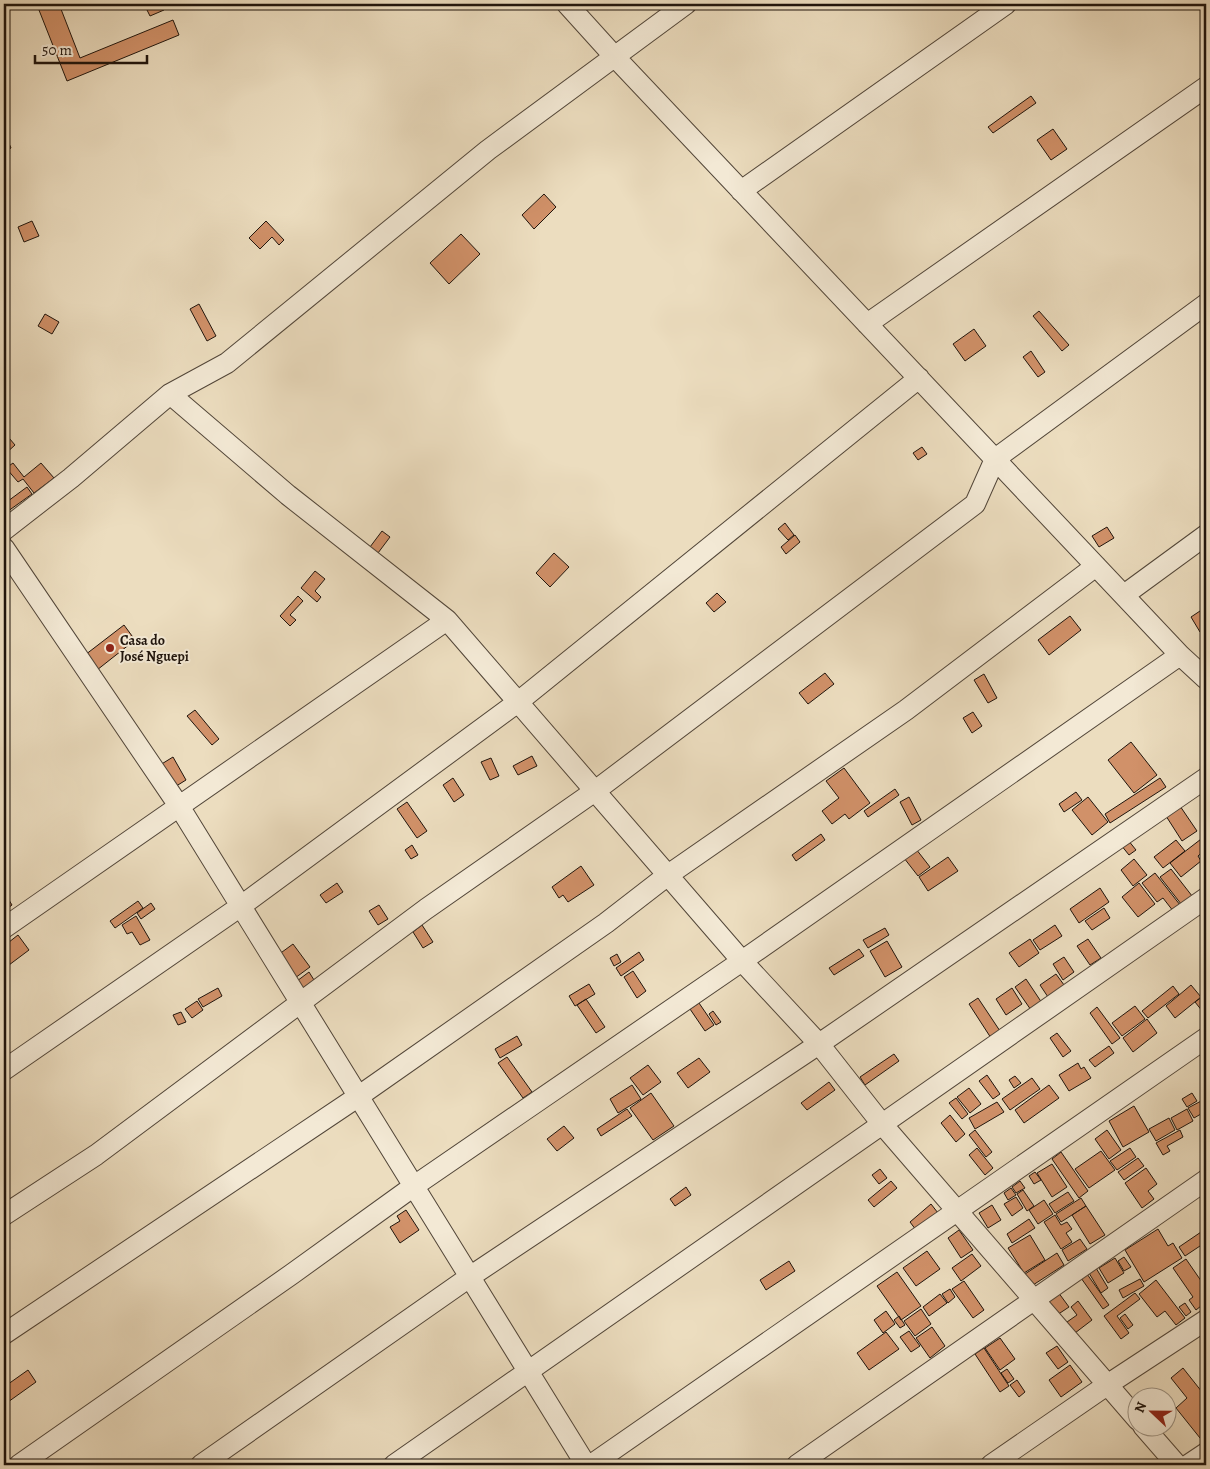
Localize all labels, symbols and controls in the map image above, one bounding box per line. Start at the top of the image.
scale bar [35,32,148,64]
text: 50 m [42,40,72,60]
place label: Casa do José Nguepi [120,631,189,666]
marker: Casa do José Nguepi [104,642,116,654]
north arrow [1128,1386,1178,1436]
text: N [1130,1399,1151,1416]

